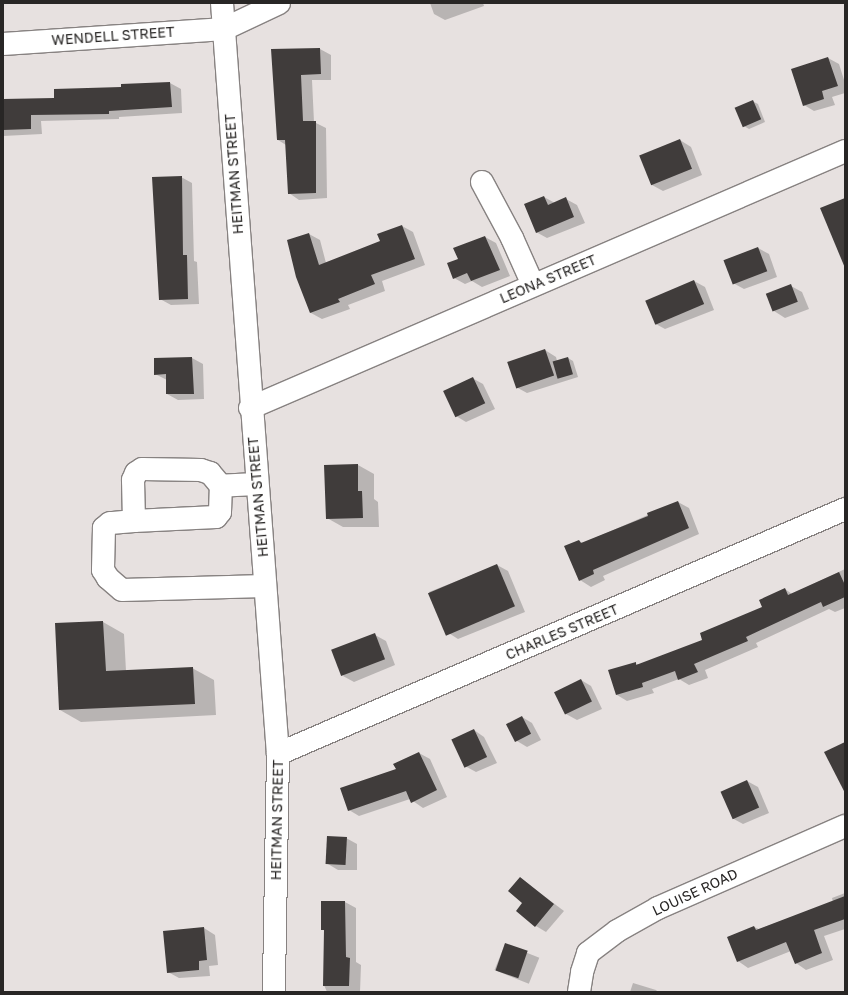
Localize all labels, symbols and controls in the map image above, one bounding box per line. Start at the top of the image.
street label: WENDELL STREET [51,23,175,49]
street label: HEITMAN STREET [221,113,247,235]
street label: LEONA STREET [497,251,599,307]
street label: HEITMAN STREET [244,436,272,558]
street label: CHARLES STREET [503,601,621,663]
street label: HEITMAN STREET [268,759,286,881]
street label: LOUISE ROAD [650,865,740,919]

